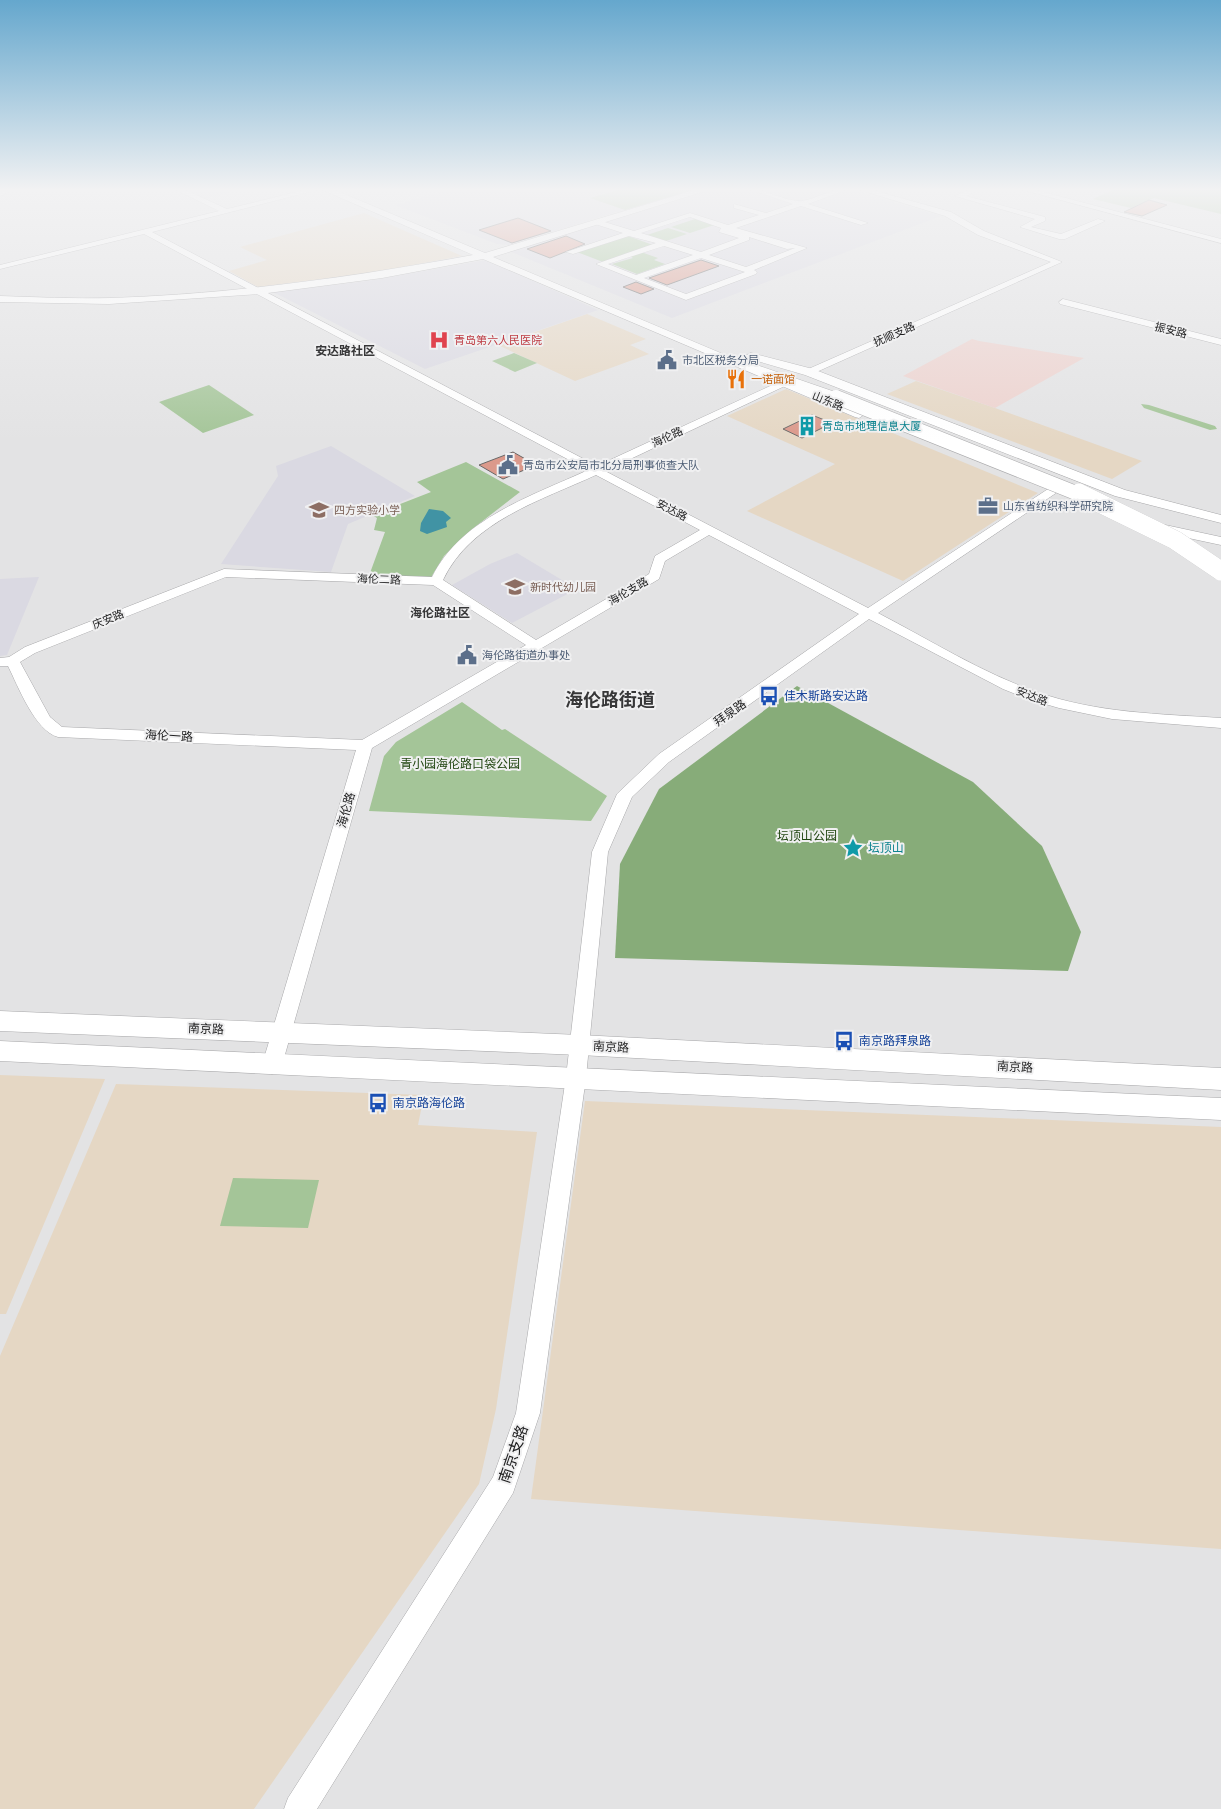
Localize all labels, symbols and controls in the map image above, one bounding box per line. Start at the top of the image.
street label: 抚顺支路 [871,320,917,348]
street label: 振安路 [1154,320,1188,340]
hospital icon: 青岛第六人民医院 [428,329,450,351]
place label: 青岛第六人民医院 [454,334,542,346]
district label: 安达路社区 [315,344,375,358]
public building icon: 市北区税务分局 [656,349,678,371]
place label: 市北区税务分局 [682,354,759,366]
restaurant icon: 一诺面馆 [725,368,747,390]
place label: 一诺面馆 [751,373,795,385]
street label: 山东路 [810,389,846,413]
building icon: 青岛市地理信息大厦 [796,415,818,437]
place label: 青岛市地理信息大厦 [822,420,921,432]
street label: 海伦路 [650,425,684,449]
public building icon: 青岛市公安局市北分局刑事侦查大队 [497,454,519,476]
place label: 青岛市公安局市北分局刑事侦查大队 [523,459,699,471]
office icon: 山东省纺织科学研究院 [977,495,999,517]
street label: 安达路 [655,497,689,523]
school or university icon: 四方实验小学 [308,499,330,521]
place label: 山东省纺织科学研究院 [1003,500,1113,512]
place label: 四方实验小学 [334,504,400,516]
street label: 海伦二路 [357,572,401,586]
street label: 海伦支路 [606,575,650,607]
school or university icon: 新时代幼儿园 [504,576,526,598]
place label: 新时代幼儿园 [530,581,596,593]
district label: 海伦路社区 [410,606,470,620]
street label: 庆安路 [90,607,126,631]
public building icon: 海伦路街道办事处 [456,644,478,666]
place label: 海伦路街道办事处 [482,649,570,661]
street label: 安达路 [1014,684,1050,708]
bus stop icon: 佳木斯路安达路 [758,685,780,707]
place label: 佳木斯路安达路 [784,689,868,703]
district label: 海伦路街道 [565,690,655,710]
street label: 拜泉路 [711,697,749,729]
street label: 海伦一路 [145,728,193,744]
park label: 青小园海伦路口袋公园 [400,757,520,771]
street label: 海伦路 [334,791,358,829]
park label: 坛顶山公园 [777,829,837,843]
place icon: 坛顶山 [842,837,864,859]
place label: 坛顶山 [868,841,904,855]
street label: 南京路 [188,1021,224,1037]
bus stop icon: 南京路拜泉路 [833,1030,855,1052]
place label: 南京路拜泉路 [859,1034,931,1048]
street label: 南京路 [593,1039,629,1055]
street label: 南京路 [997,1059,1033,1075]
bus stop icon: 南京路海伦路 [367,1092,389,1114]
place label: 南京路海伦路 [393,1096,465,1110]
street label: 南京支路 [495,1423,531,1485]

